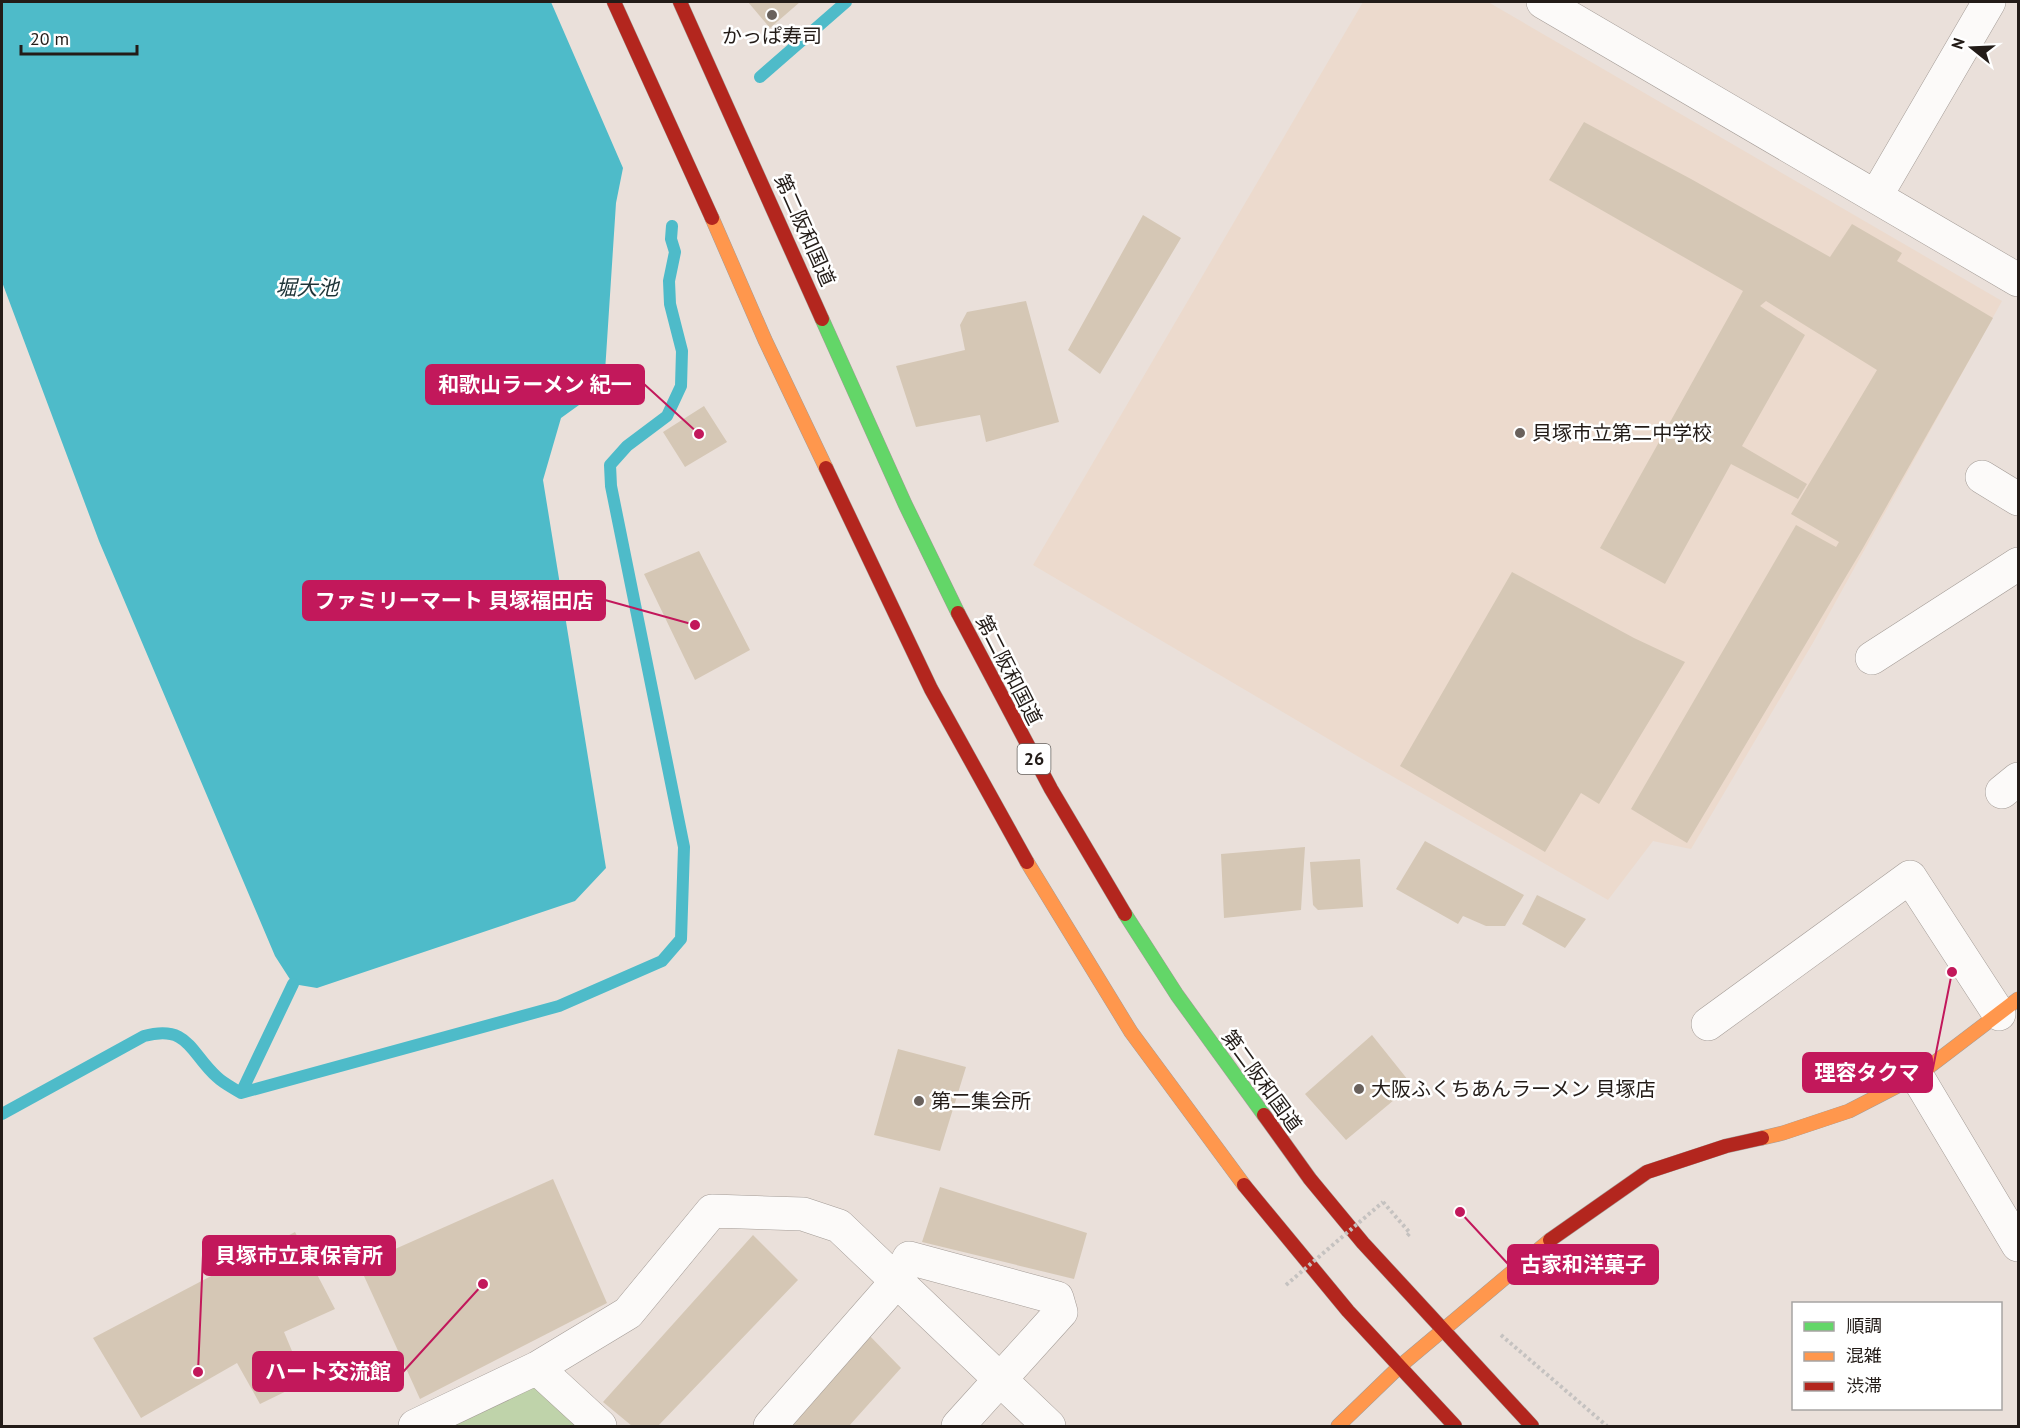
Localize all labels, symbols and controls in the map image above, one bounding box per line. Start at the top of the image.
marker: かっぱ寿司 [765,8,779,22]
scale bar [21,18,136,56]
north arrow [1942,18,2002,78]
place label: かっぱ寿司 [722,23,822,49]
text: 20 m [30,27,69,50]
text: N [1947,35,1969,51]
street label: 第二阪和国道 [769,170,841,290]
water label: 堀大池 [276,274,340,301]
callout: 和歌山ラーメン 紀一 [426,365,644,404]
text: 和歌山ラーメン 紀一 [438,371,632,398]
place label: 貝塚市立第二中学校 [1532,420,1712,446]
marker: 貝塚市立第二中学校 [1513,426,1527,440]
callout: ファミリーマート 貝塚福田店 [303,581,605,620]
text: ファミリーマート 貝塚福田店 [315,587,593,614]
street label: 第二阪和国道 [970,611,1048,729]
road number: 26 [1018,744,1050,774]
street label: 第二阪和国道 [1216,1025,1308,1137]
callout: 理容タクマ [1803,1053,1932,1092]
text: 理容タクマ [1815,1059,1920,1086]
place label: 大阪ふくちあんラーメン 貝塚店 [1371,1076,1656,1102]
marker: 大阪ふくちあんラーメン 貝塚店 [1352,1082,1366,1096]
place label: 第二集会所 [931,1088,1031,1114]
marker: 第二集会所 [912,1094,926,1108]
callout: 貝塚市立東保育所 [203,1236,395,1275]
text: 貝塚市立東保育所 [215,1242,383,1269]
callout: 古家和洋菓子 [1508,1245,1658,1284]
text: 古家和洋菓子 [1520,1251,1646,1278]
legend [1792,1302,2002,1410]
text: 順調 [1846,1314,1882,1337]
text: 混雑 [1846,1344,1882,1367]
callout: ハート交流館 [253,1352,403,1391]
text: ハート交流館 [265,1358,391,1385]
text: 渋滞 [1846,1374,1882,1397]

